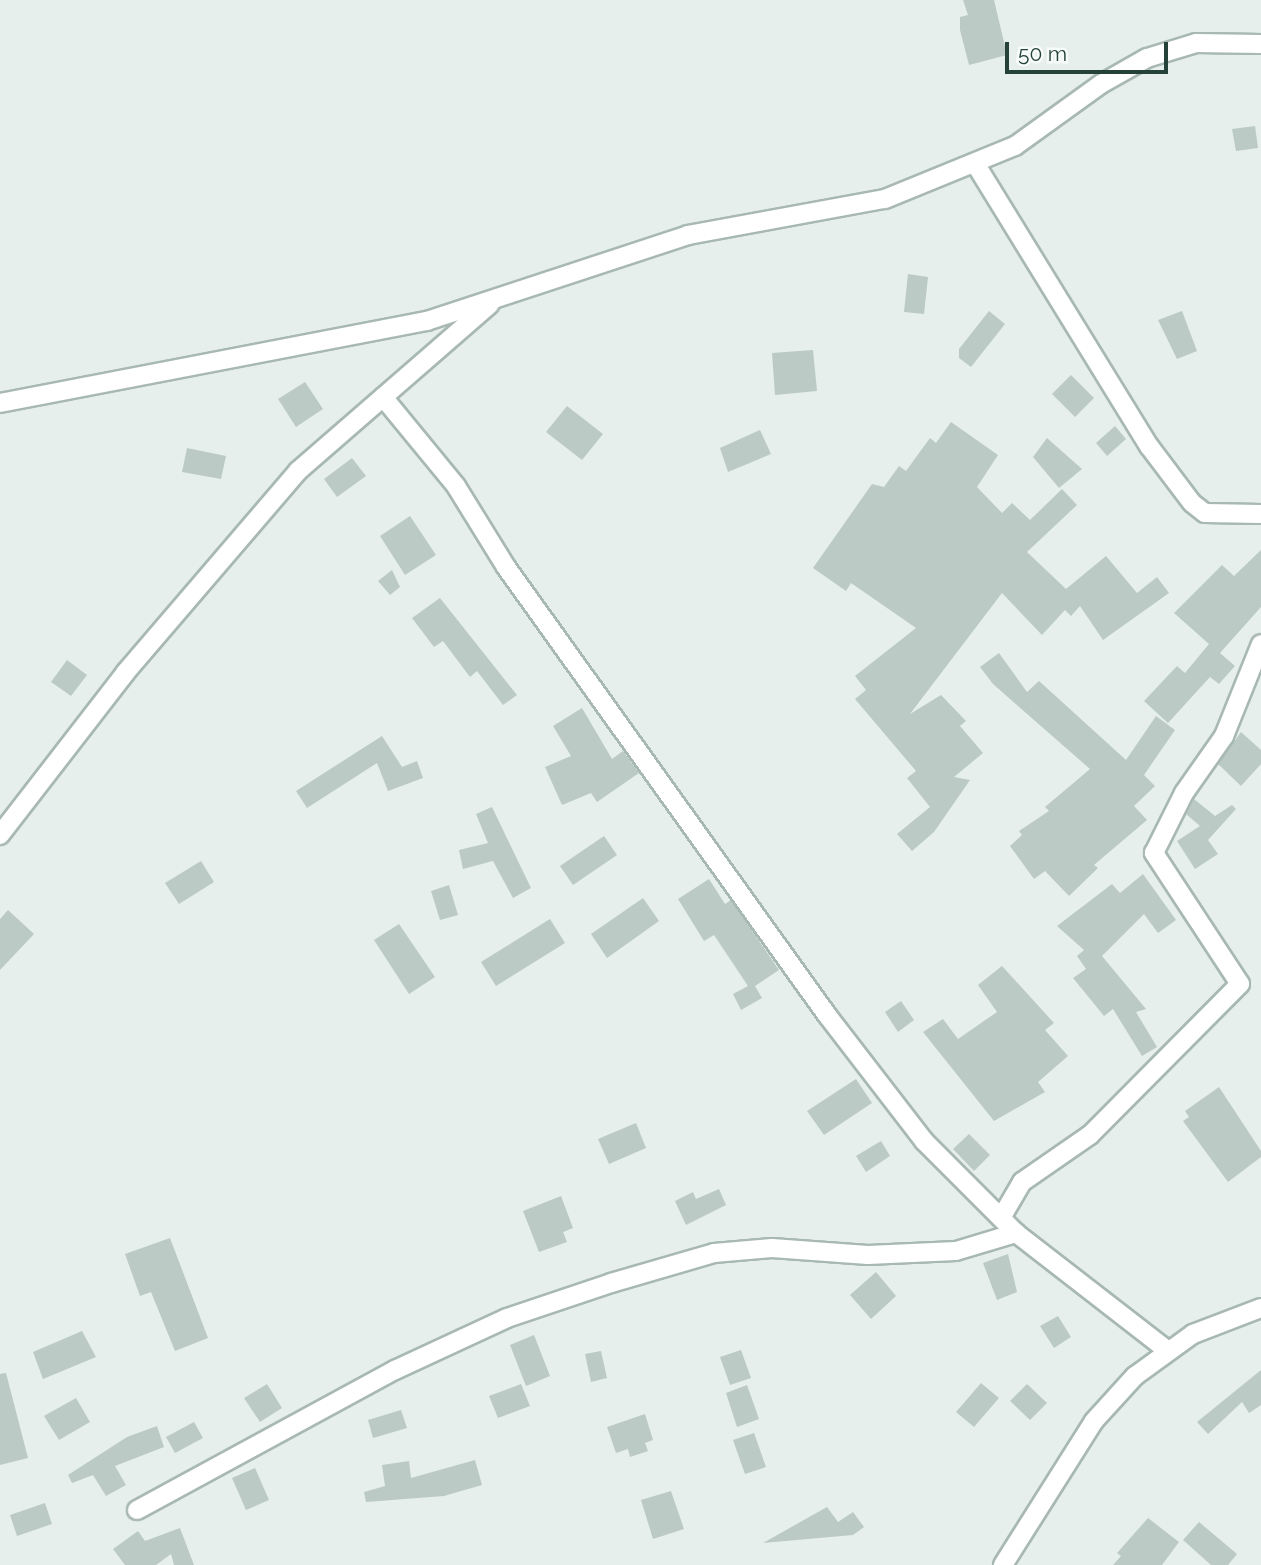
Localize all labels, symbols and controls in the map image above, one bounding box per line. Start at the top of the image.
scale bar [1009,28,1172,72]
text: 50 m [1018,41,1067,66]

